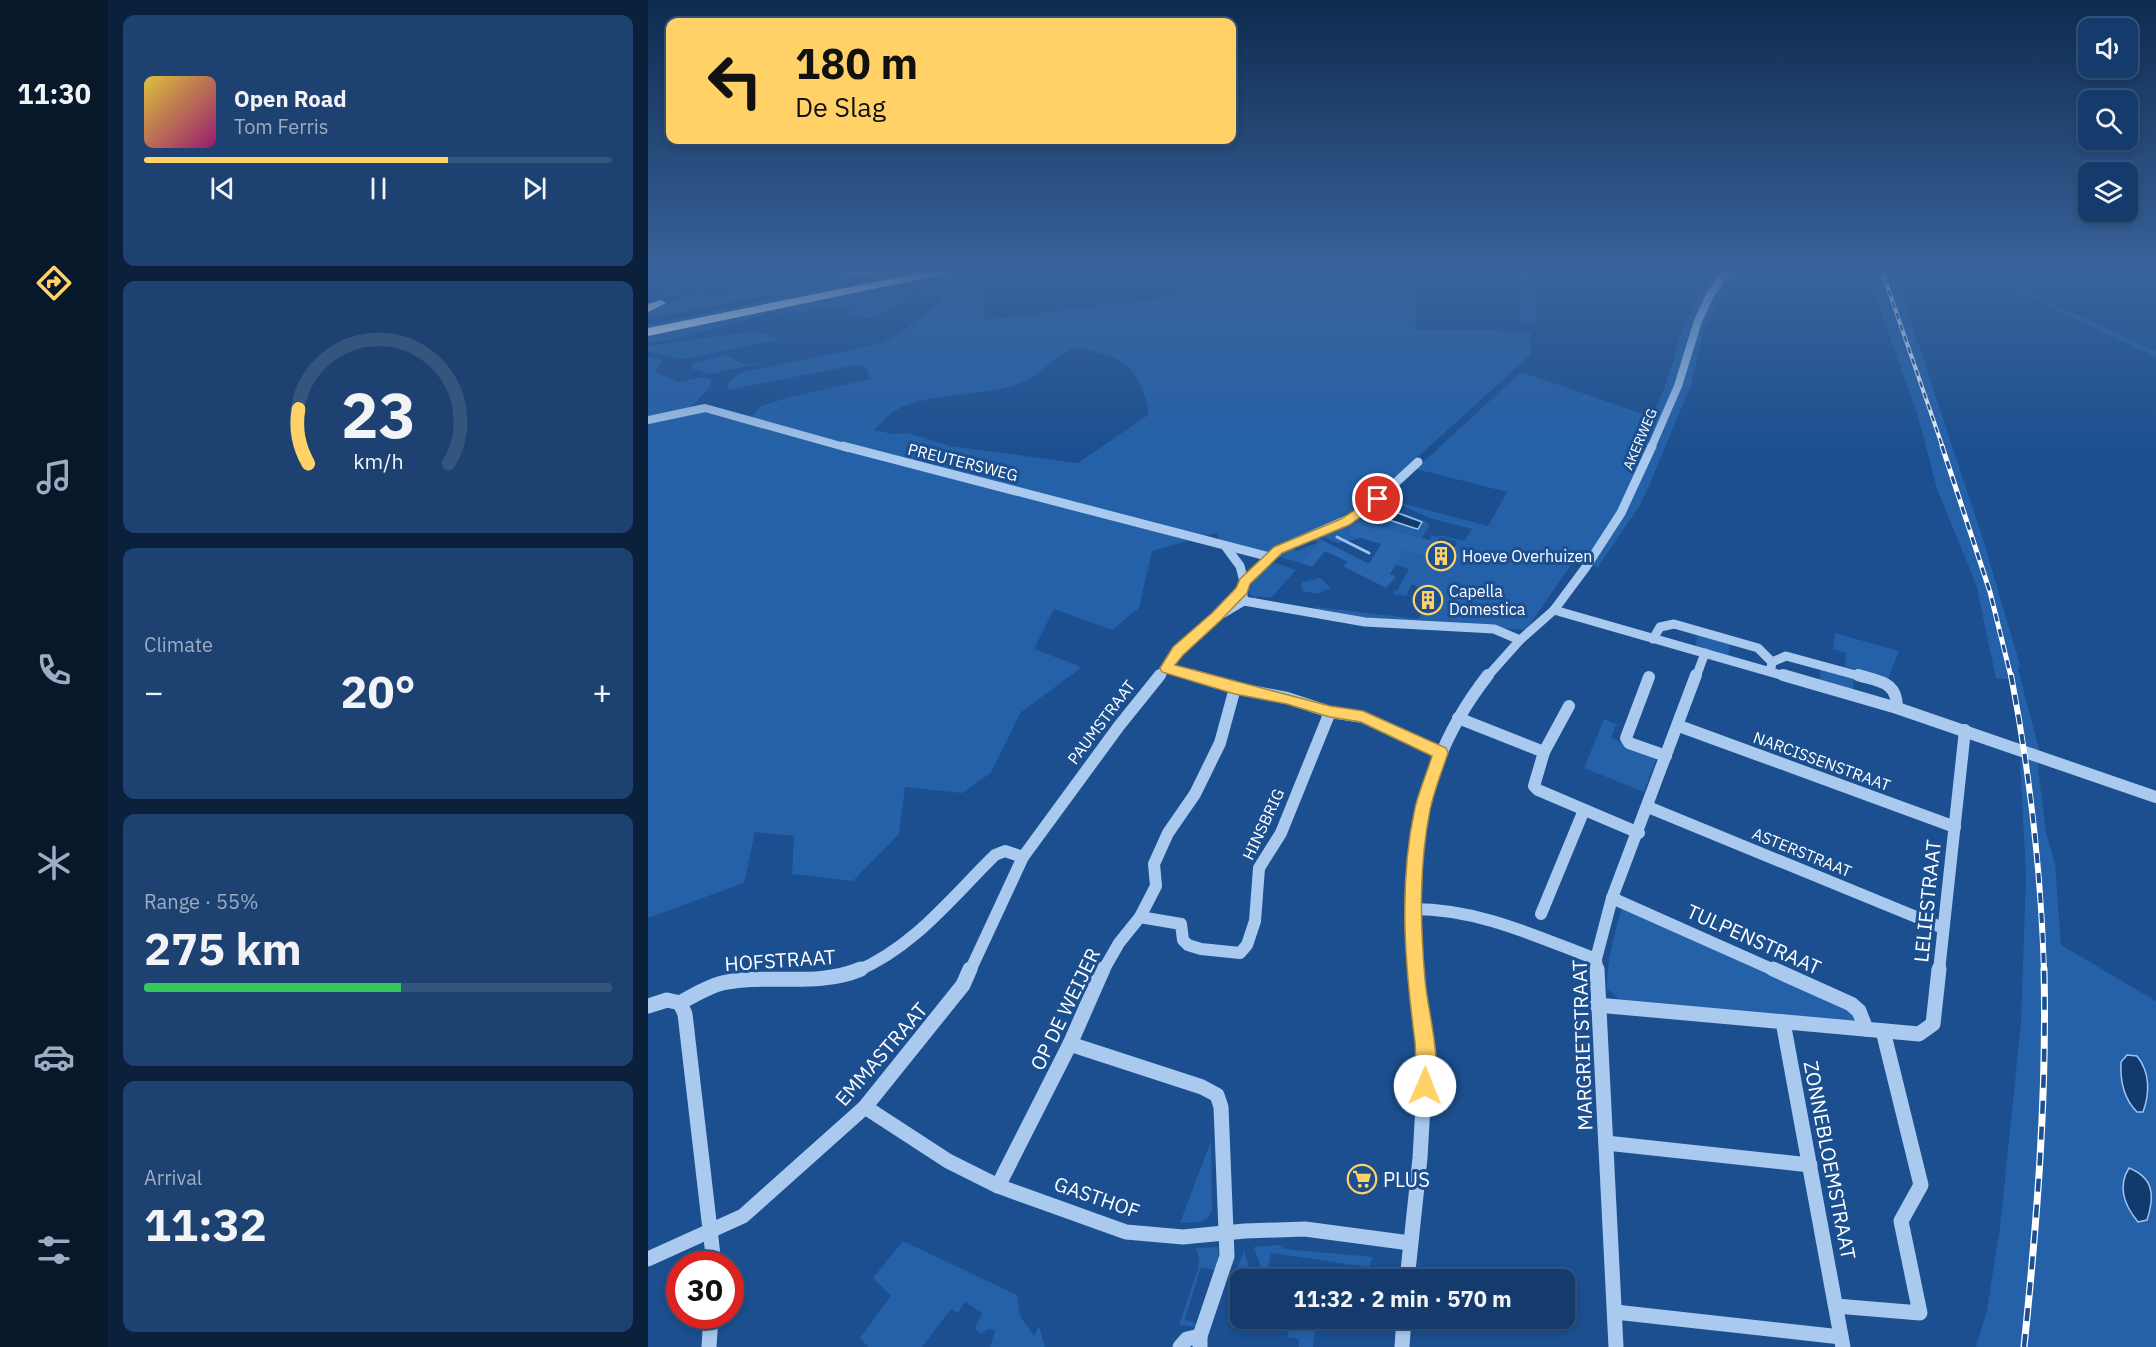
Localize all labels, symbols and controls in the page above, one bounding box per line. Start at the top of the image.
map controls [2078,18,2138,222]
button: sound [2078,18,2138,78]
text: 180 m [795,36,918,91]
icon: left [696,42,774,120]
text: 11:30 [17,76,91,111]
text: Open Road [234,84,347,113]
text: De Slag [795,89,886,124]
button: search [2078,90,2138,150]
text: Tom Ferris [234,113,329,140]
button: layers [2078,162,2138,222]
icon: previous [206,172,239,205]
icon: pause [362,172,395,205]
icon: next [518,172,551,205]
icon: directions [33,262,75,304]
text: 23 [341,374,415,455]
street label: AKERWEG [1619,405,1661,473]
street label: PREUTERSWEG [906,439,1020,485]
text: km/h [353,448,403,476]
icon: music [33,456,75,498]
pin [1352,473,1403,524]
icon: arrive [1361,482,1394,515]
building icon: Hoeve Overhuizen [1425,540,1457,572]
place label: Hoeve Overhuizen [1462,546,1592,566]
place label: Capella Domestica [1449,581,1526,619]
building icon: Capella Domestica [1412,584,1444,616]
text: Climate [144,631,213,658]
icon: phone [33,649,75,691]
text: 20° [340,662,416,720]
text: − [144,670,164,713]
text: + [592,670,612,713]
street label: PAUMSTRAAT [1063,676,1139,768]
street label: NARCISSENSTRAAT [1751,727,1893,795]
street label: HINSBRIG [1238,785,1288,863]
street label: ASTERSTRAAT [1749,823,1855,881]
street label: LELIESTRAAT [1907,838,1947,964]
icon: climate [33,842,75,884]
text: Range · 55% [144,888,259,915]
street label: TULPENSTRAAT [1682,897,1826,981]
text: 275 km [144,919,302,977]
street label: HOFSTRAAT [724,943,836,977]
street label: OP DE WEIJER [1024,943,1106,1075]
street label: MARGRIETSTRAAT [1566,959,1598,1131]
street label: EMMASTRAAT [829,997,933,1111]
icon: car [33,1036,75,1078]
position arrow [1393,1054,1457,1118]
street label: ZONNEBLOEMSTRAAT [1798,1058,1862,1262]
supermarket icon: PLUS [1346,1163,1378,1195]
text: Arrival [144,1164,202,1191]
place label: PLUS [1383,1166,1430,1193]
street label: GASTHOF [1051,1170,1143,1224]
text: 11:32 [144,1195,267,1253]
icon: filters [33,1229,75,1271]
speed limit sign: 30 [666,1251,744,1329]
text: 11:32 · 2 min · 570 m [1293,1284,1512,1313]

